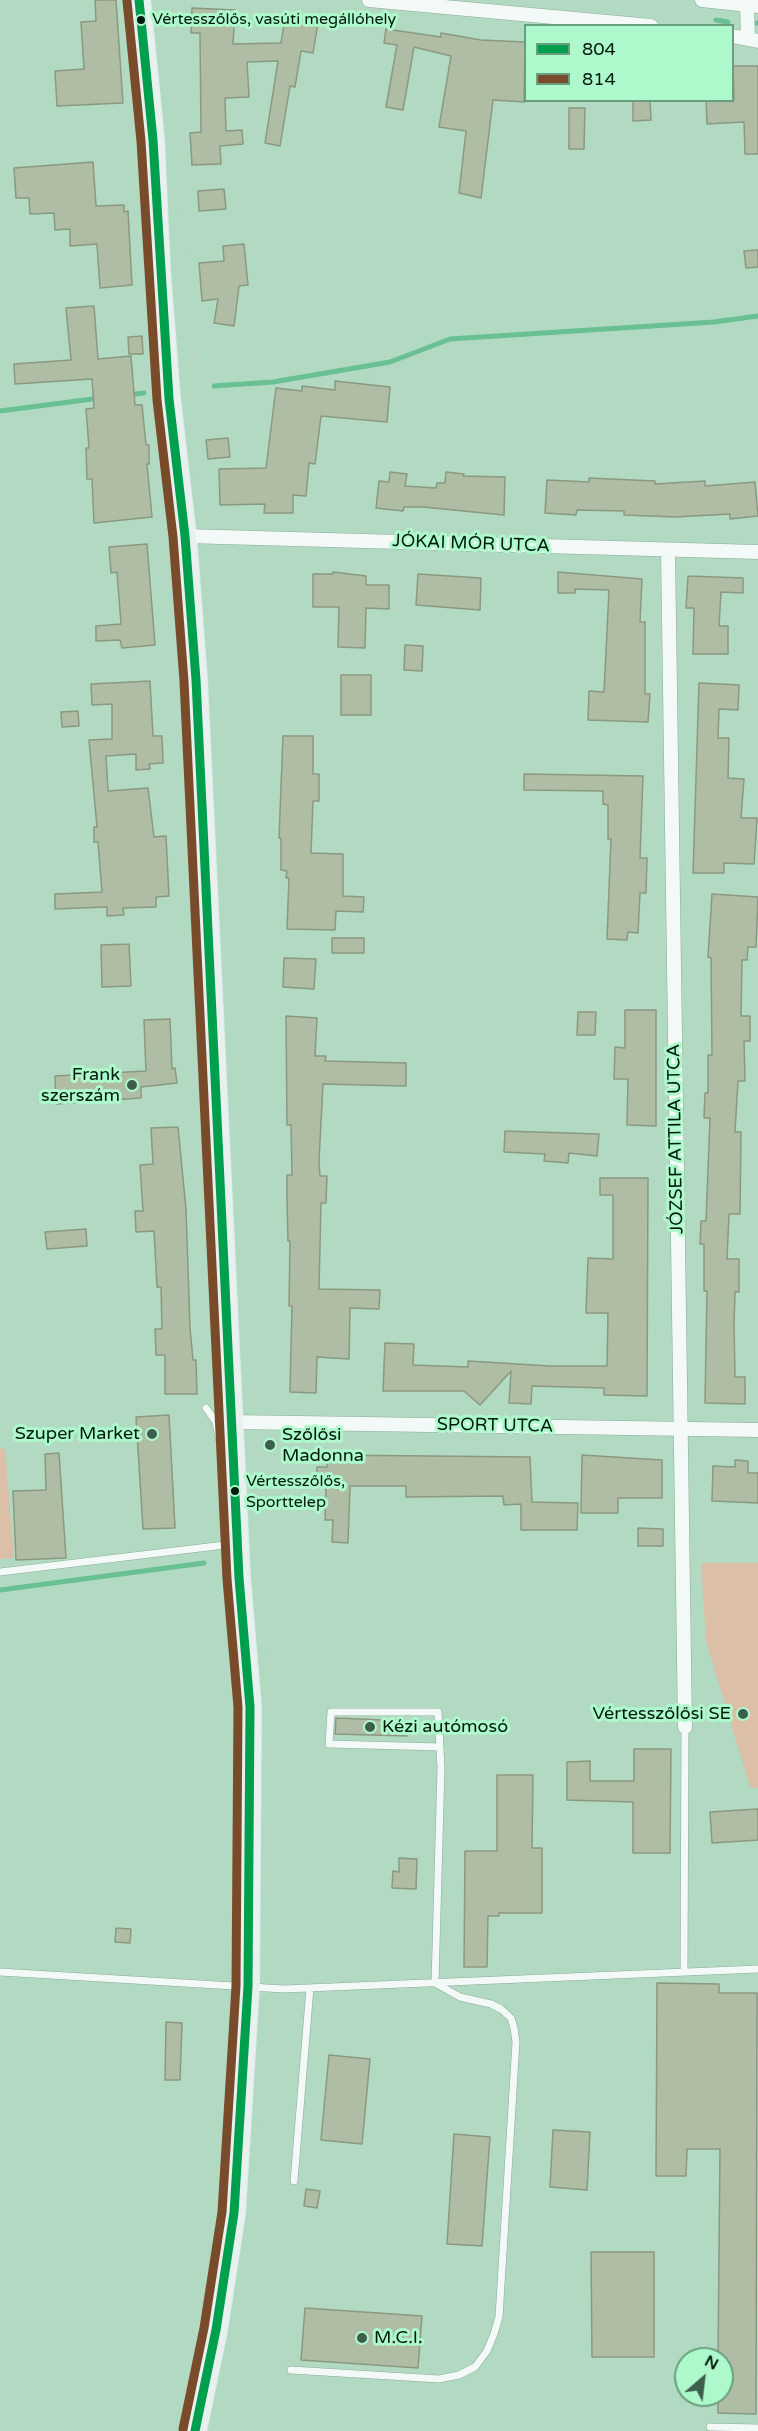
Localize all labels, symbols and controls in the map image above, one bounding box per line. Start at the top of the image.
place label: Vértesszőlős, vasúti megállóhely [152,10,396,30]
marker: Vértesszőlős, vasúti megállóhely [135,14,147,26]
legend [524,24,734,102]
text: 804 [582,38,616,60]
text: 814 [582,68,616,90]
street label: JÓKAI MÓR UTCA [392,530,550,558]
street label: JÓZSEF ATTILA UTCA [664,1044,688,1234]
place label: Frank szerszám [41,1064,120,1106]
marker: Frank szerszám [125,1078,139,1092]
street label: SPORT UTCA [437,1414,553,1438]
place label: Szuper Market [15,1423,140,1445]
place label: Szőlősi Madonna [282,1424,364,1466]
marker: Szuper Market [145,1427,159,1441]
marker: Szőlősi Madonna [263,1438,277,1452]
place label: Vértesszőlős, Sporttelep [246,1472,345,1510]
marker: Vértesszőlős, Sporttelep [229,1485,241,1497]
place label: Vértesszőlősi SE [592,1703,731,1725]
marker: Vértesszőlősi SE [736,1707,750,1721]
place label: Kézi autómosó [382,1716,508,1738]
marker: Kézi autómosó [363,1720,377,1734]
place label: M.C.I. [374,2327,423,2349]
marker: M.C.I. [355,2331,369,2345]
north arrow [674,2347,734,2407]
text: N [701,2351,722,2375]

